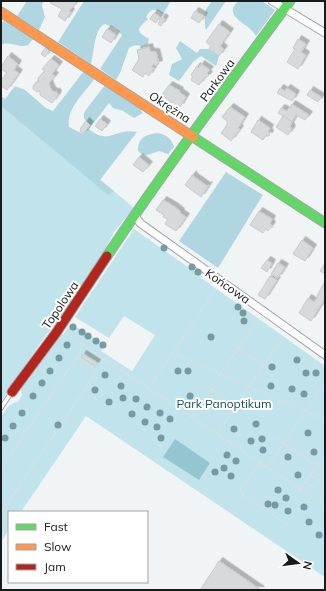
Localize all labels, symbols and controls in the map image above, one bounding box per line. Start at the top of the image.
street label: Parkowa [196,56,238,104]
street label: Okrężna [146,88,194,126]
street label: Końcowa [203,265,253,307]
street label: Topolowa [39,278,81,332]
park label: Park Panoptikum [177,396,271,411]
legend [8,511,148,583]
text: Fast [44,519,68,534]
text: Slow [44,539,72,554]
north arrow [278,543,318,583]
text: Jam [44,559,66,574]
text: N [300,560,316,571]

